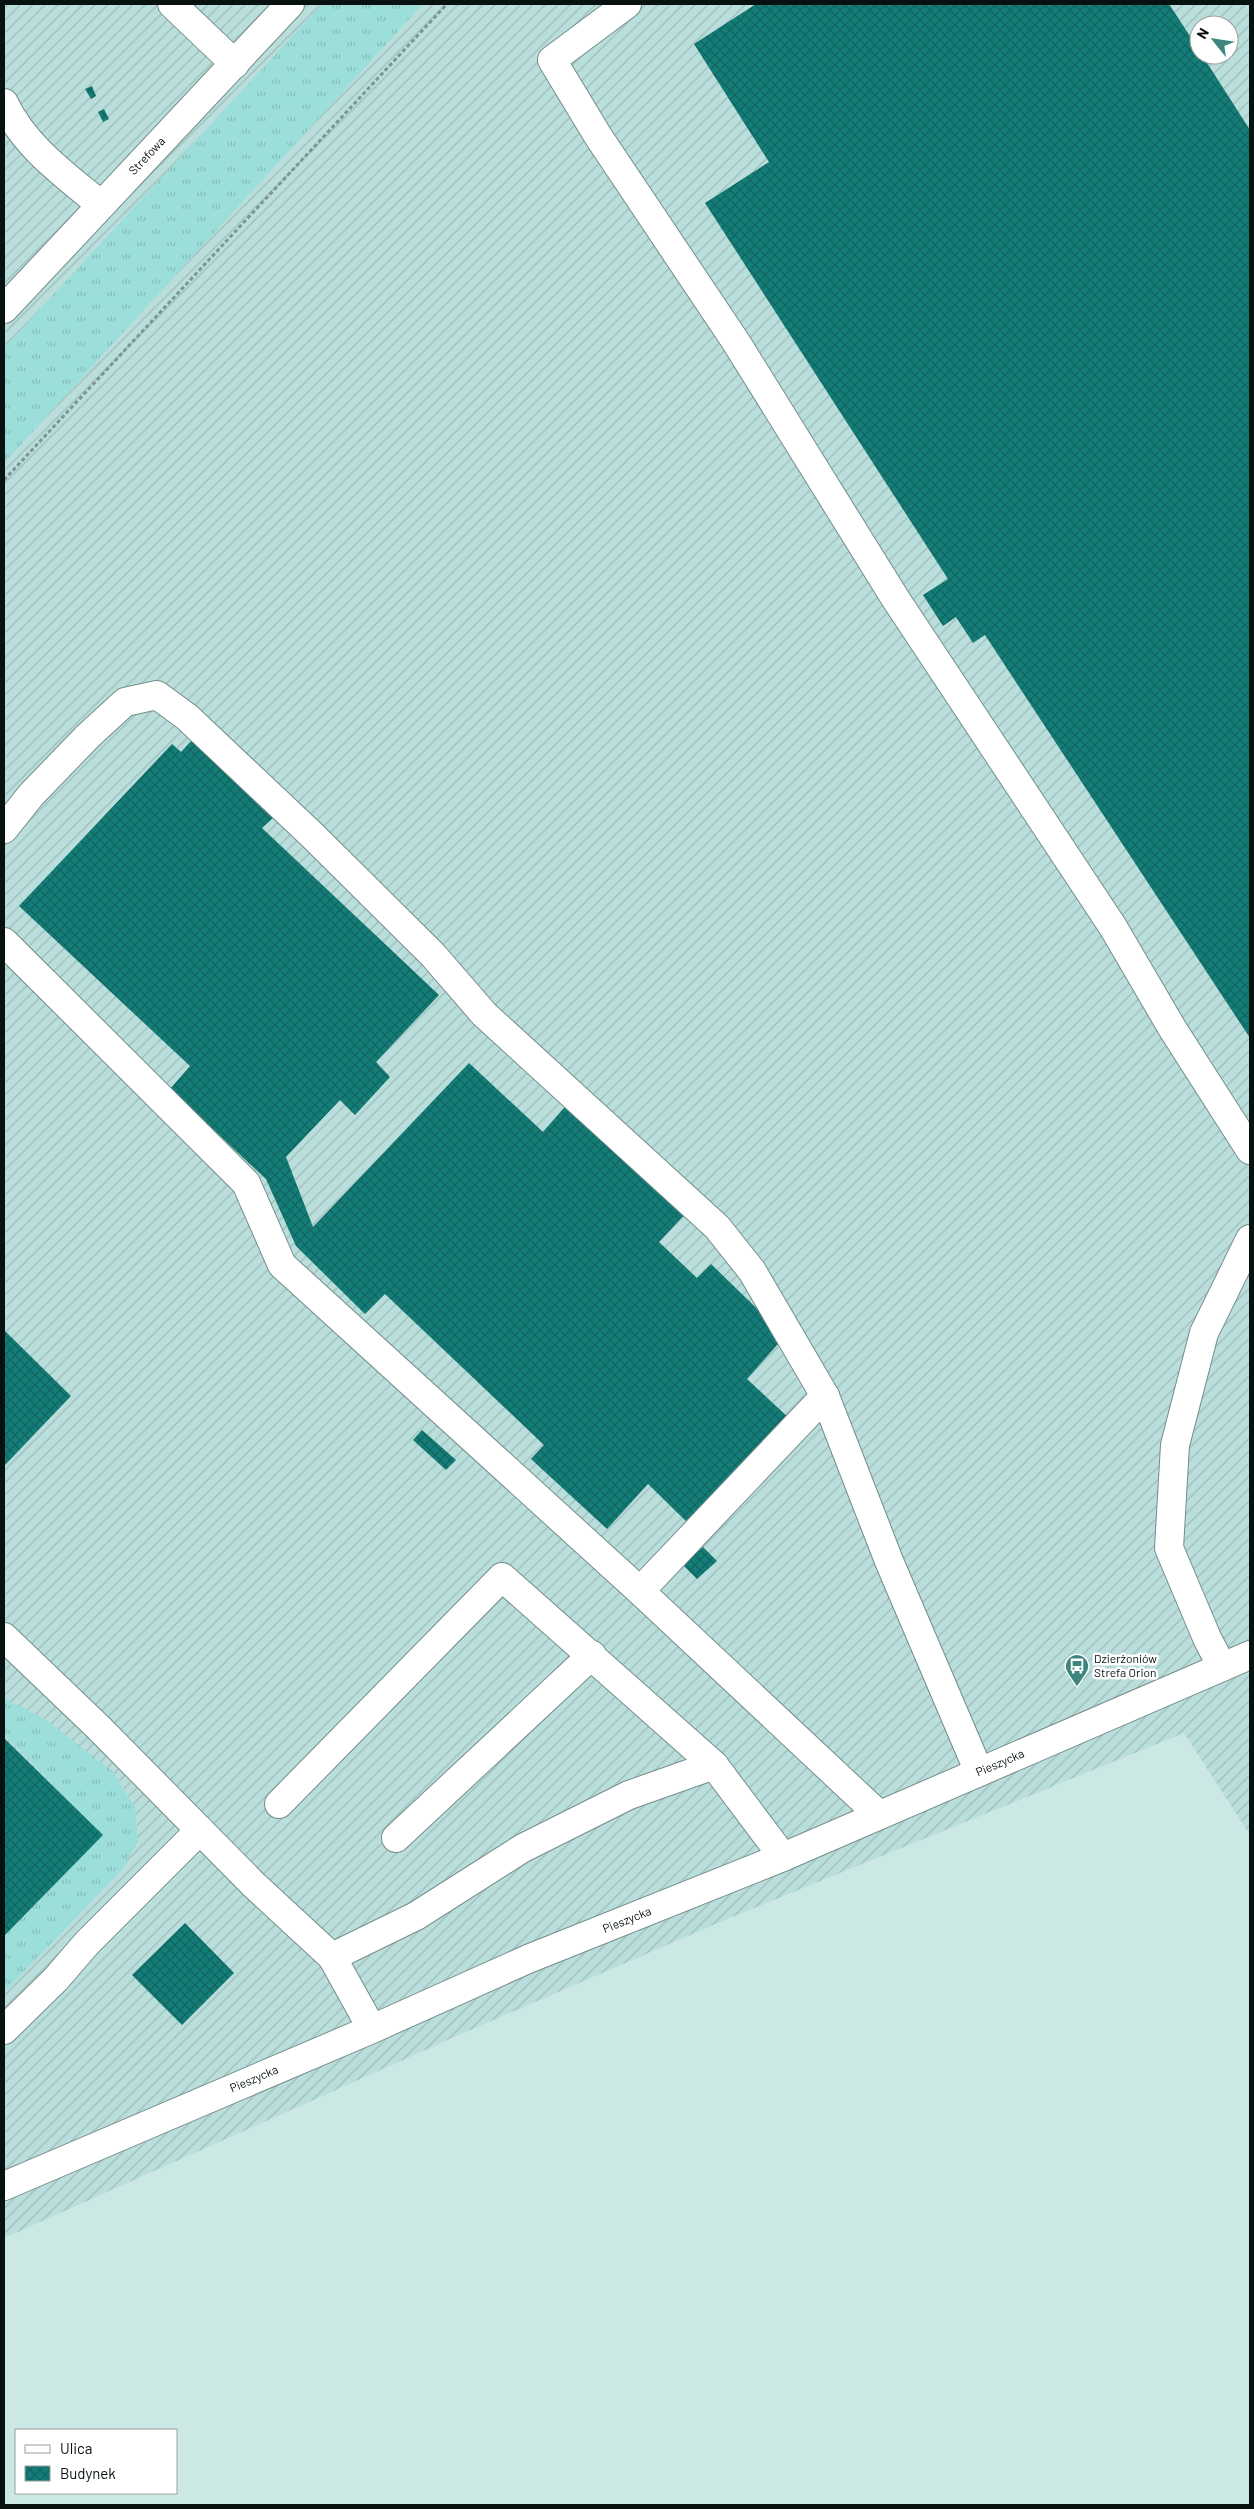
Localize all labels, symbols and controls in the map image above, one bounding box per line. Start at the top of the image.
north arrow [1189,15,1239,65]
text: N [1193,25,1212,42]
street label: Strefowa [125,133,167,177]
place label: Dzierżoniów Strefa Orion [1094,1651,1157,1679]
bus stop icon: Dzierżoniów Strefa Orion [1064,1653,1090,1687]
street label: Pieszycka [973,1746,1026,1779]
street label: Pieszycka [600,1903,653,1935]
street label: Pieszycka [227,2062,280,2095]
legend [15,2429,178,2494]
text: Ulica [60,2439,92,2457]
text: Budynek [60,2464,116,2482]

